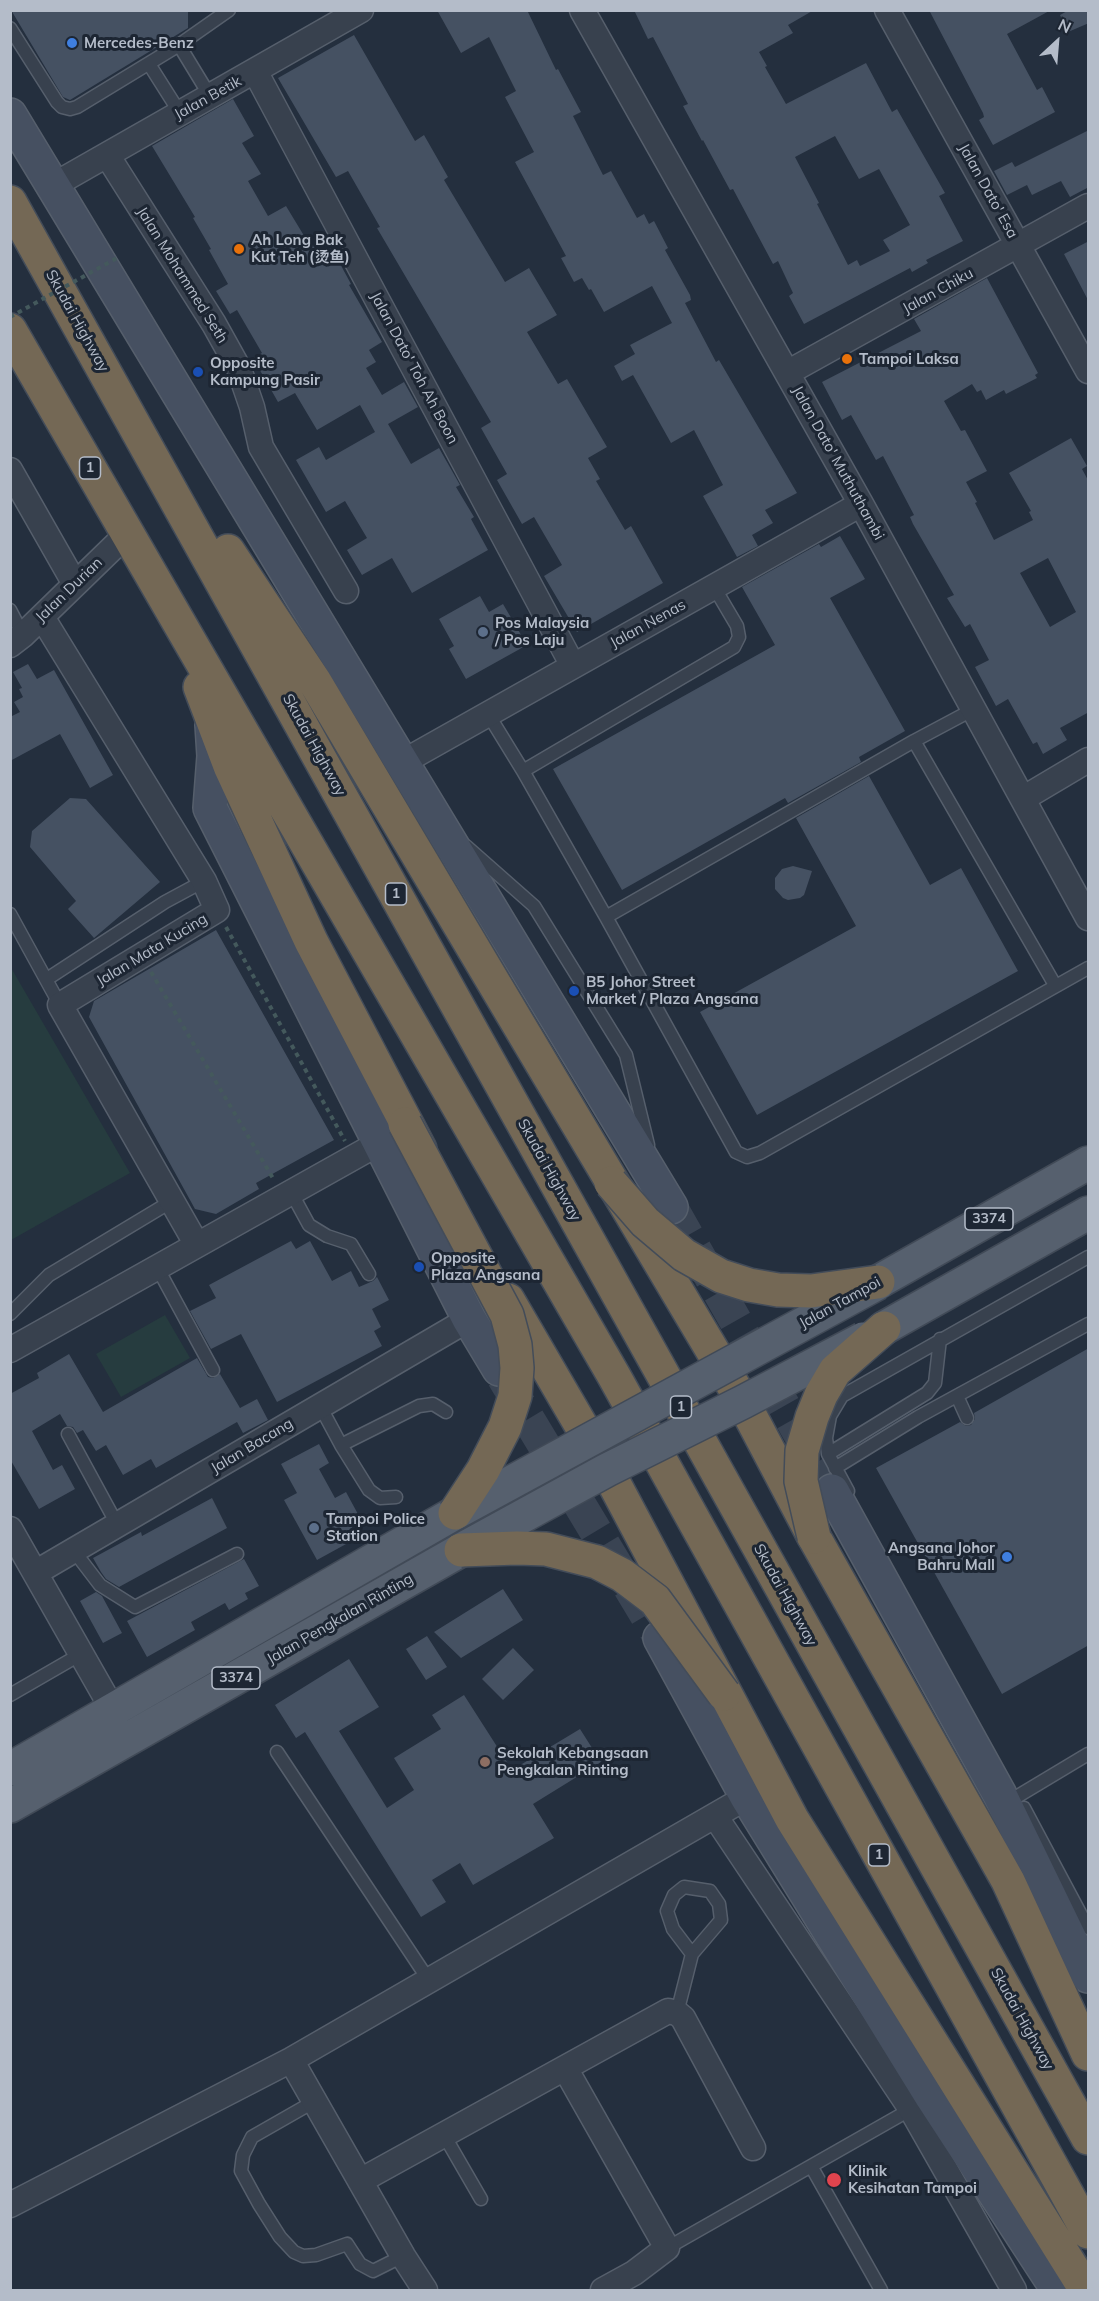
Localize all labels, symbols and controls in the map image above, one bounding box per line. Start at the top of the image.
north arrow [1027,12,1087,72]
text: N [1055,14,1075,37]
place label: Mercedes-Benz [84,34,194,52]
marker: Mercedes-Benz [65,36,79,50]
street label: Jalan Betik [171,72,245,124]
street label: Jalan Dato' Esa [955,140,1021,242]
street label: Jalan Mohammed Seth [133,203,231,347]
place label: Ah Long Bak Kut Teh (烫鱼) [251,231,350,266]
marker: Ah Long Bak Kut Teh (烫鱼) [232,242,246,256]
street label: Jalan Chiku [899,264,977,318]
street label: Skudai Highway [42,267,112,375]
street label: Jalan Dato' Toh Ah Boon [366,289,462,447]
place label: Tampoi Laksa [859,350,959,368]
marker: Tampoi Laksa [840,352,854,366]
place label: Opposite Kampung Pasir [210,354,320,389]
marker: Opposite Kampung Pasir [191,365,205,379]
street label: Jalan Dato' Muthuthambi [788,383,888,543]
road number: 1 [80,457,100,479]
street label: Jalan Durian [32,554,106,626]
street label: Jalan Nenas [607,596,689,652]
place label: Pos Malaysia / Pos Laju [495,614,589,649]
marker: Pos Malaysia / Pos Laju [476,625,490,639]
street label: Skudai Highway [279,691,349,799]
road number: 1 [386,883,406,905]
street label: Jalan Mata Kucing [93,910,211,990]
place label: B5 Johor Street Market / Plaza Angsana [586,973,758,1008]
marker: B5 Johor Street Market / Plaza Angsana [567,984,581,998]
street label: Skudai Highway [514,1116,584,1224]
road number: 3374 [965,1208,1013,1230]
place label: Opposite Plaza Angsana [431,1249,540,1284]
marker: Opposite Plaza Angsana [412,1260,426,1274]
street label: Jalan Tampoi [796,1273,884,1333]
road number: 1 [670,1396,692,1418]
street label: Jalan Bacang [208,1414,296,1478]
place label: Tampoi Police Station [326,1510,425,1545]
marker: Tampoi Police Station [307,1521,321,1535]
place label: Angsana Johor Bahru Mall [888,1539,995,1574]
street label: Skudai Highway [750,1541,820,1649]
marker: Angsana Johor Bahru Mall [1000,1550,1014,1564]
street label: Jalan Pengkalan Rinting [264,1570,416,1668]
road number: 3374 [212,1667,260,1689]
place label: Sekolah Kebangsaan Pengkalan Rinting [497,1744,648,1779]
marker: Sekolah Kebangsaan Pengkalan Rinting [478,1755,492,1769]
road number: 1 [868,1844,890,1866]
street label: Skudai Highway [987,1965,1057,2073]
place label: Klinik Kesihatan Tampoi [848,2162,977,2197]
marker: Klinik Kesihatan Tampoi [825,2171,843,2189]

